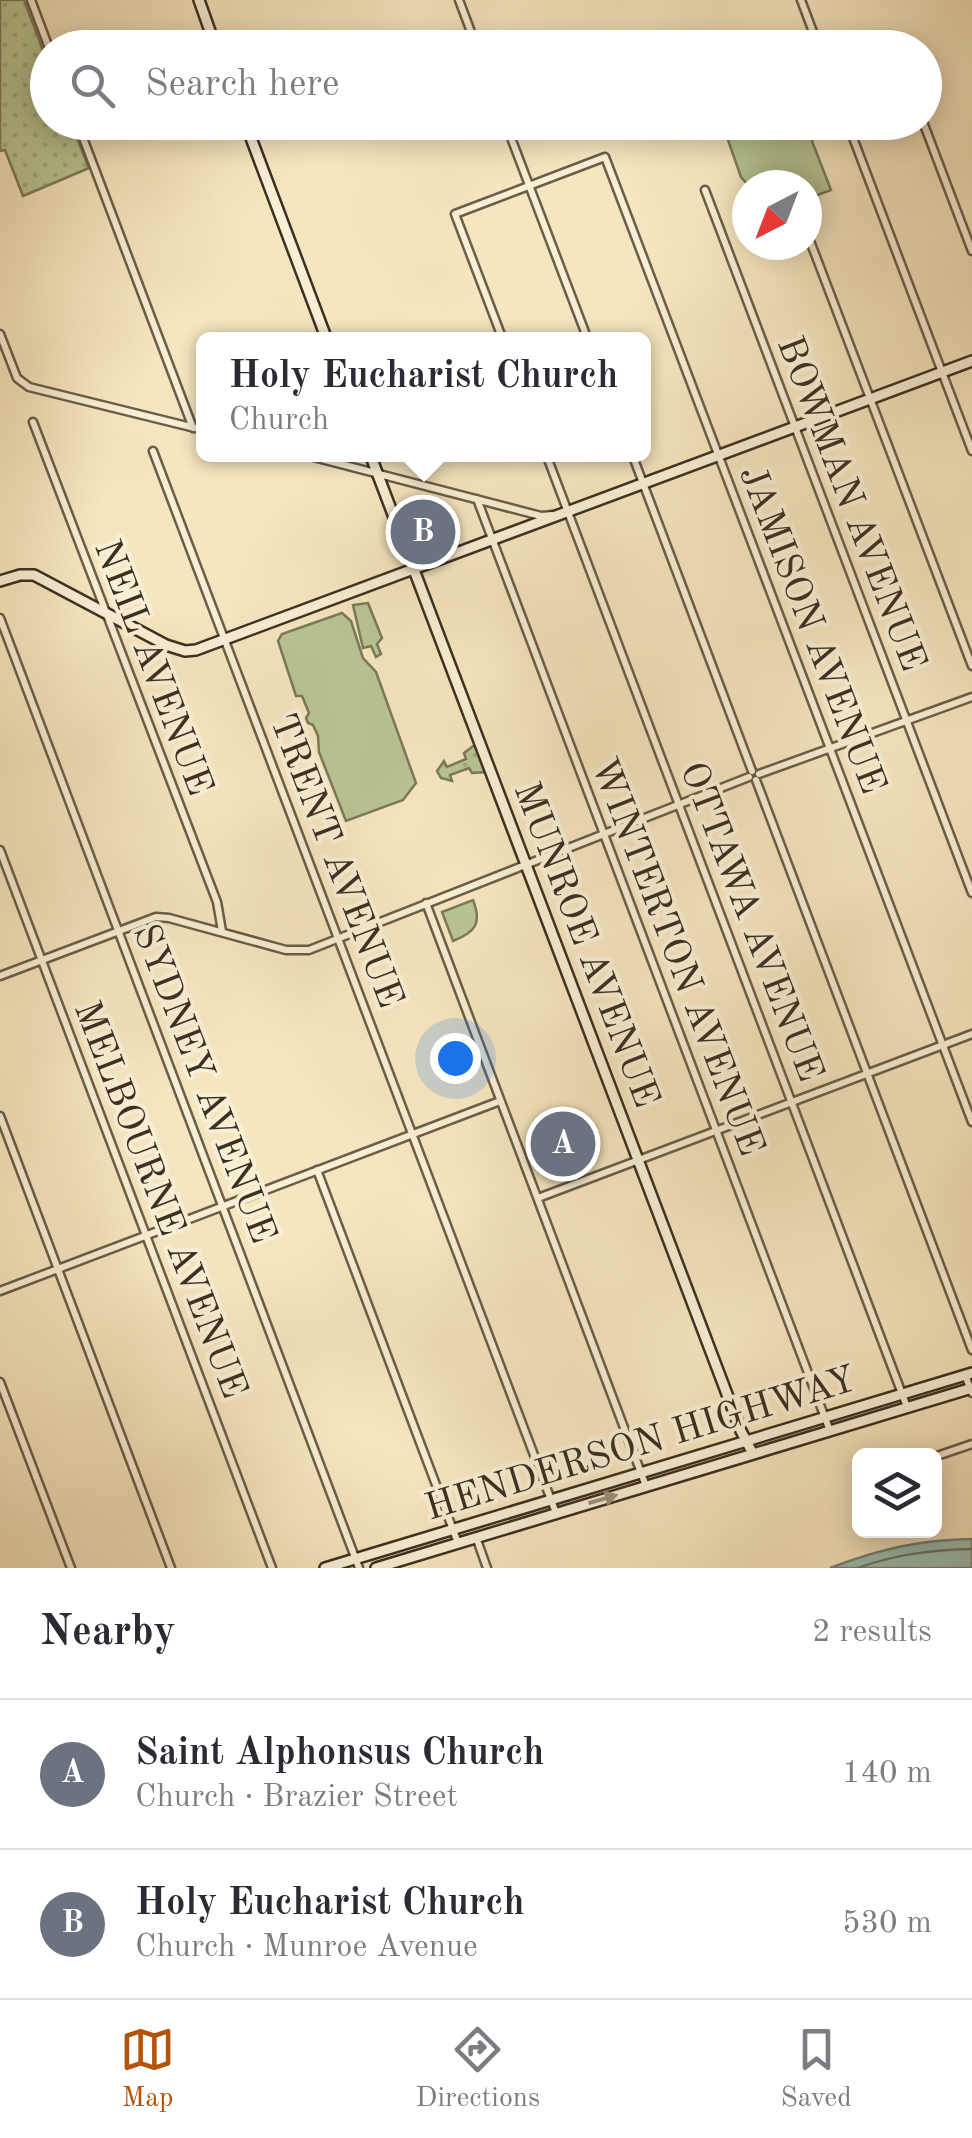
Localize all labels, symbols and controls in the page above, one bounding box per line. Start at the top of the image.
search box [30,30,942,140]
icon: search [65,58,120,113]
text: Search here [145,66,340,104]
north arrow [732,170,822,260]
popup [196,332,651,462]
street label: BOWMAN AVENUE [769,332,931,676]
text: Holy Eucharist Church [229,358,618,396]
text: Church [229,405,329,437]
street label: JAMISON AVENUE [731,461,891,799]
pin: B [390,494,456,570]
street label: NEIL AVENUE [86,535,218,801]
street label: TRENT AVENUE [262,709,409,1013]
street label: WINTERTON AVENUE [583,753,770,1161]
street label: OTTAWA AVENUE [672,757,829,1087]
street label: MUNROE AVENUE [506,777,665,1113]
street label: SYDNEY AVENUE [125,919,282,1249]
street label: MELBOURNE AVENUE [66,996,253,1404]
your location [430,1033,481,1084]
pin: A [530,1106,596,1182]
street label: HENDERSON HIGHWAY [421,1361,861,1529]
map controls [852,1448,942,1538]
button: layers [852,1448,942,1538]
one-way arrow [588,1491,619,1506]
text: Nearby [40,1612,176,1654]
text: 2 results [812,1617,932,1649]
text: Saint Alphonsus Church [135,1735,544,1773]
text: A [60,1758,85,1790]
text: 140 m [842,1758,932,1790]
text: Church · Brazier Street [135,1782,458,1814]
text: Holy Eucharist Church [135,1885,525,1923]
text: B [61,1908,84,1940]
text: 530 m [842,1908,932,1940]
text: Church · Munroe Avenue [135,1932,478,1964]
tab: Map [120,2022,175,2117]
tab: Directions [416,2022,540,2117]
tab: Saved [780,2022,852,2117]

